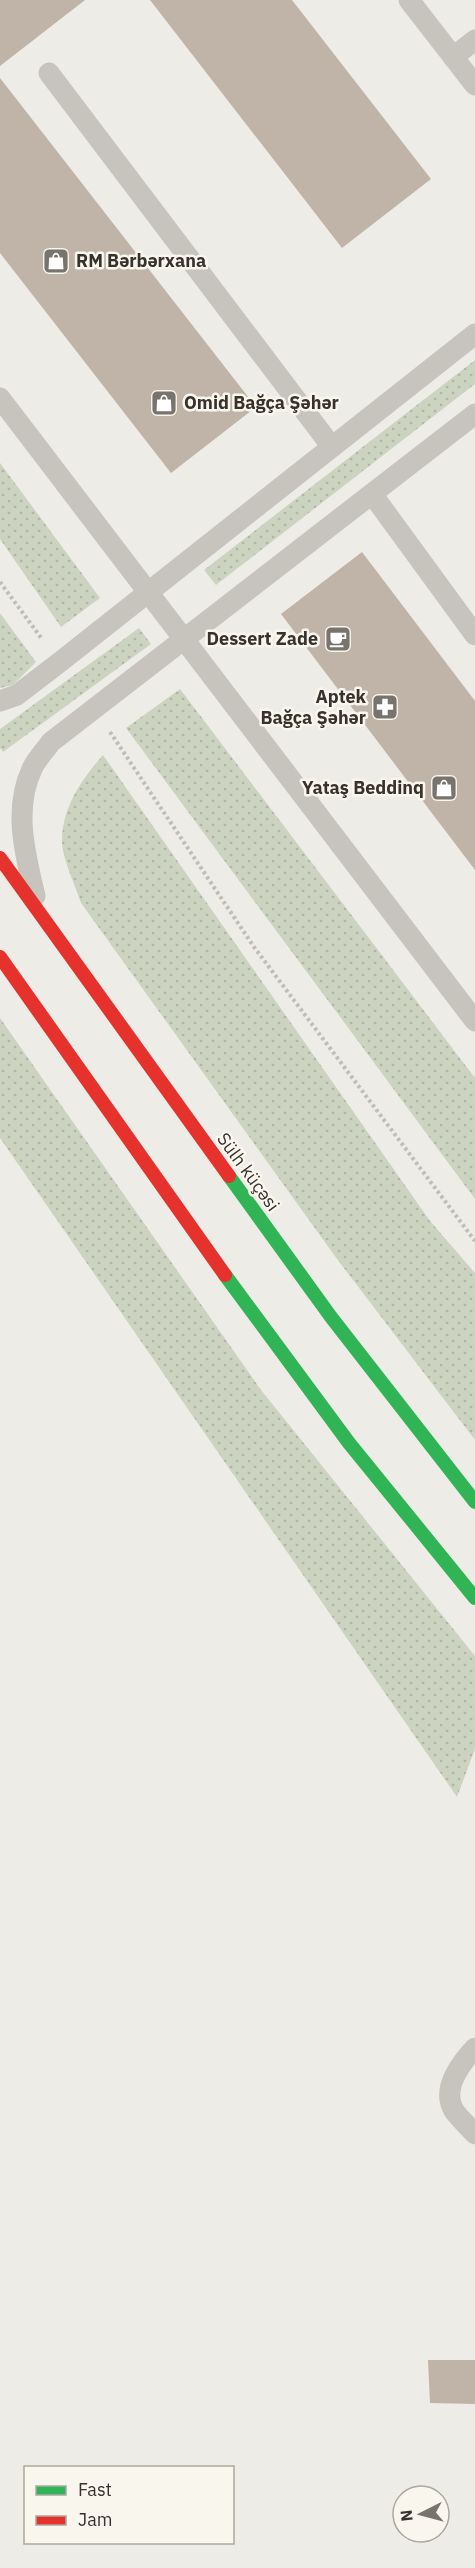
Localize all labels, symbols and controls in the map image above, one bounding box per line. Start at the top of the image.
shop icon: RM Bərbərxana [41,246,71,276]
place label: RM Bərbərxana [76,249,206,272]
shop icon: Omid Bağça Şəhər [149,388,179,418]
place label: Omid Bağça Şəhər [184,391,339,414]
cafe icon: Dessert Zade [323,624,353,654]
place label: Dessert Zade [206,627,318,650]
place label: Aptek Bağça Şəhər [260,685,367,729]
pharmacy icon: Aptek Bağça Şəhər [370,692,400,722]
shop icon: Yataş Beddinq [429,773,459,803]
place label: Yataş Beddinq [302,776,424,799]
street label: Sülh küçəsi [212,1128,285,1216]
legend [24,2466,234,2544]
text: Fast [78,2478,112,2501]
north arrow [391,2484,451,2544]
text: Jam [78,2508,113,2531]
text: N [396,2509,417,2522]

